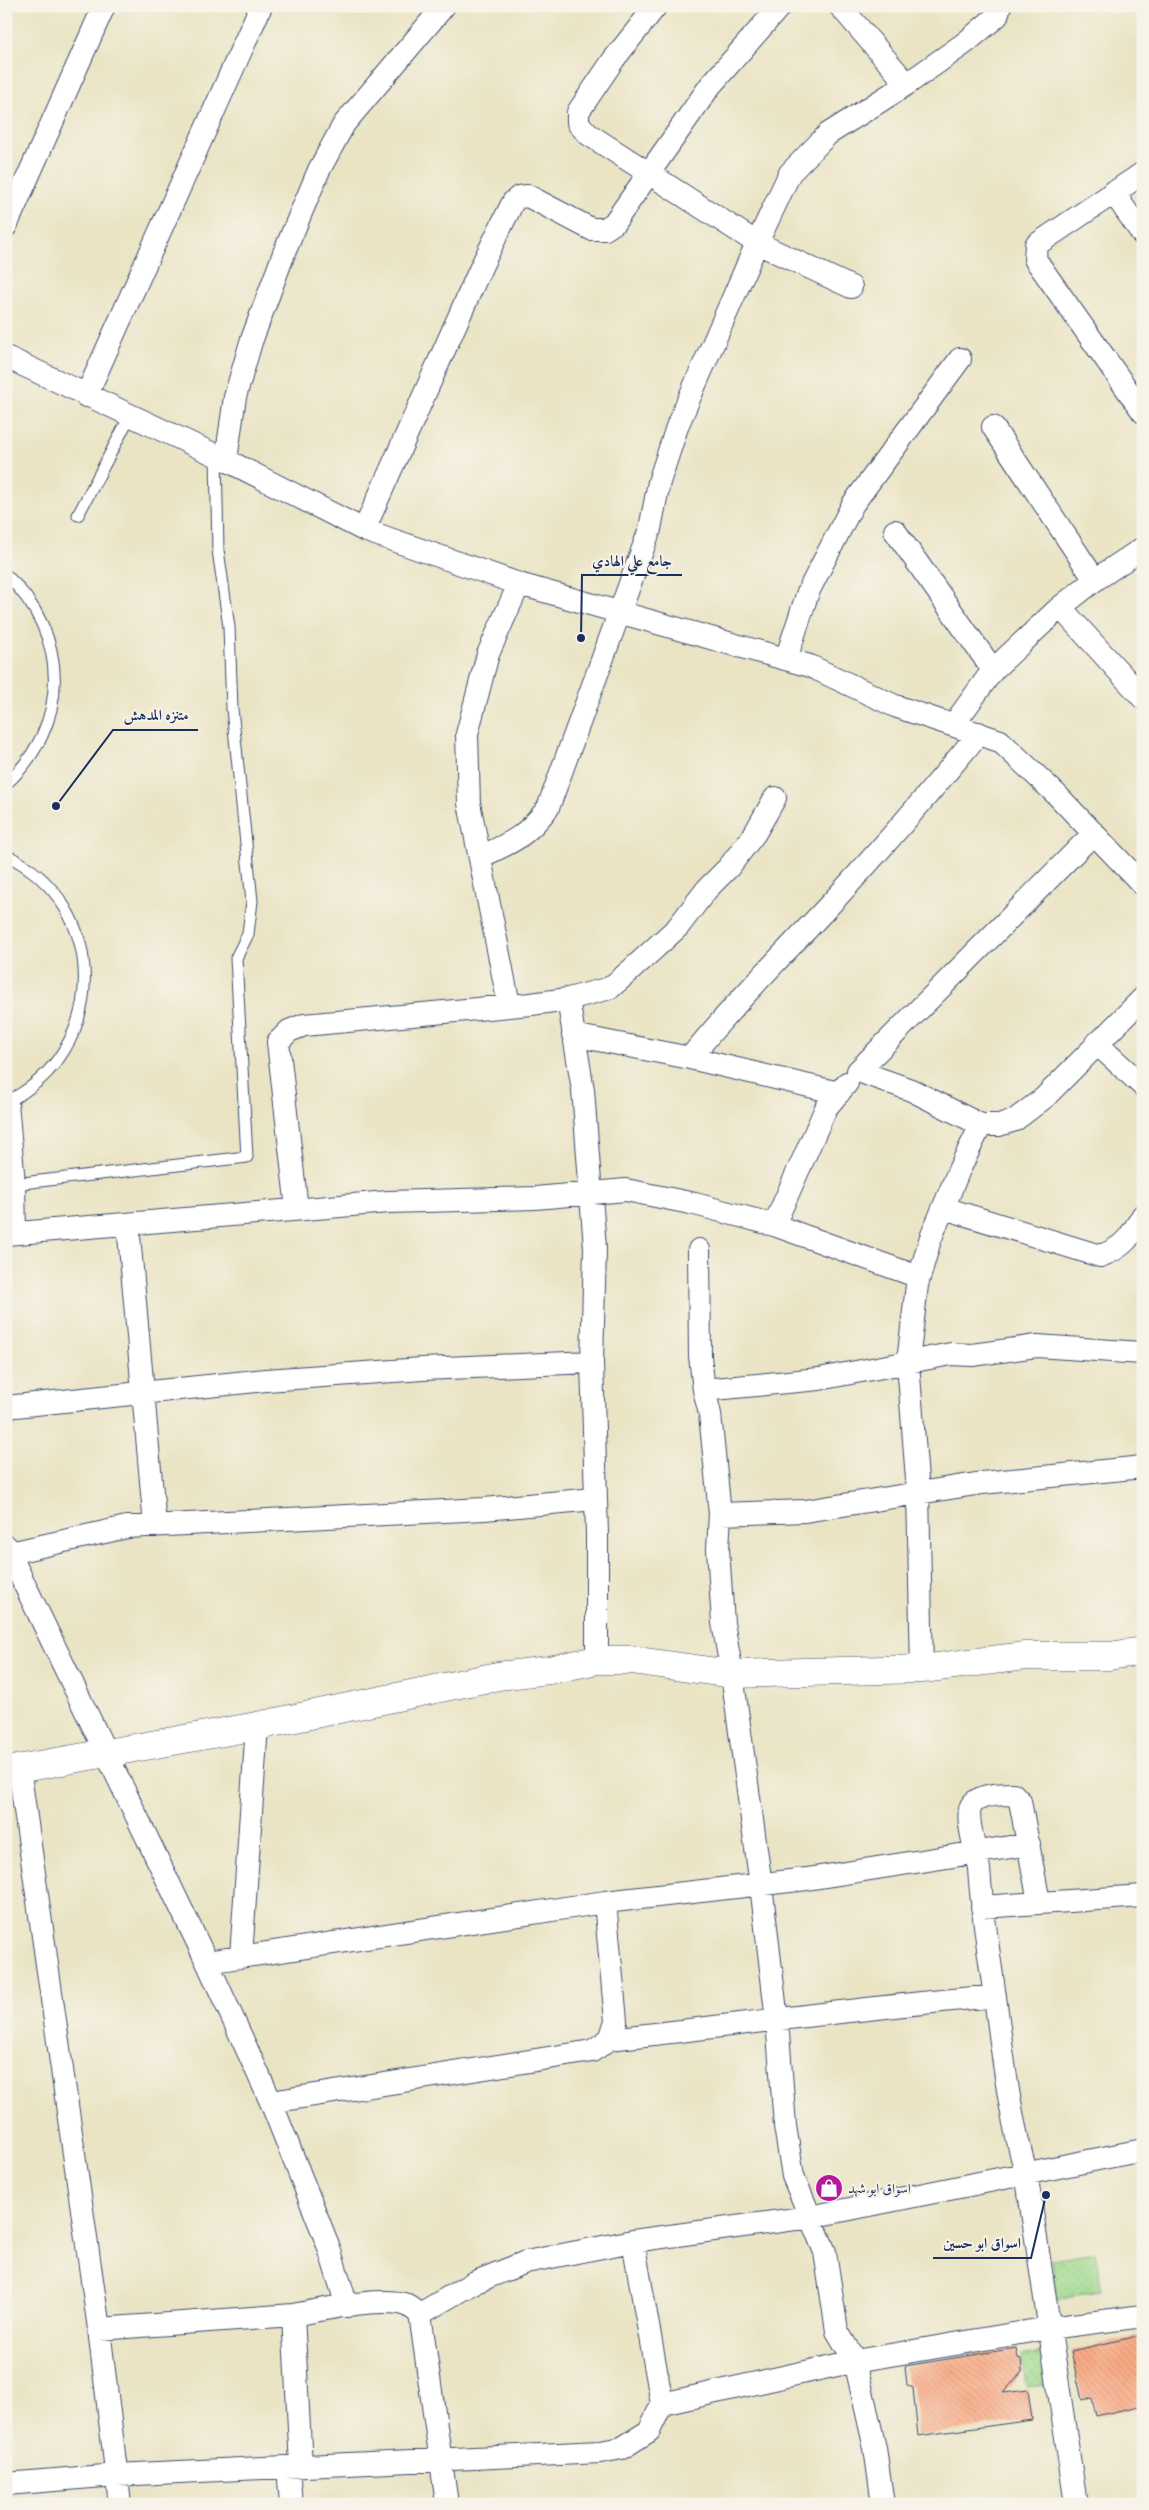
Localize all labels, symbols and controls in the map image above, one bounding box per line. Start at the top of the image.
callout: جامع علي الهادي [582,545,682,575]
text: جامع علي الهادي [592,552,672,576]
callout: متنزه المدهش [113,700,198,730]
text: متنزه المدهش [123,706,189,725]
shop icon: اسواق ابو شهد [814,2173,844,2203]
place label: اسواق ابو شهد [848,2180,911,2198]
callout: اسواق ابو حسين [933,2228,1031,2258]
text: اسواق ابو حسين [943,2234,1021,2252]

